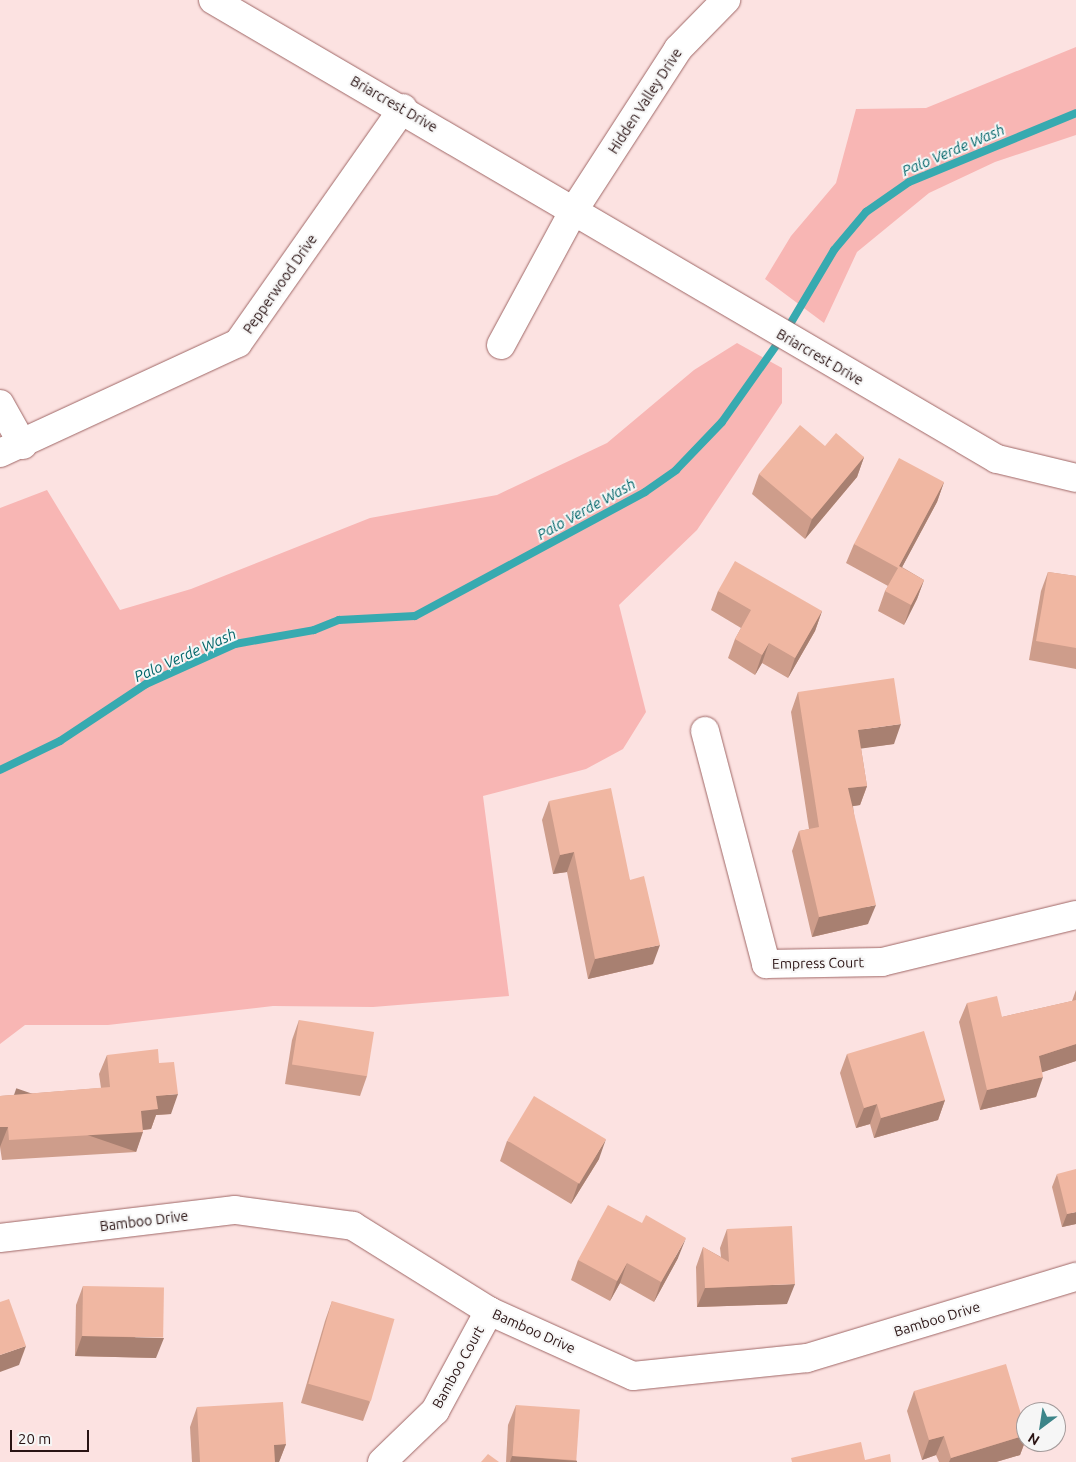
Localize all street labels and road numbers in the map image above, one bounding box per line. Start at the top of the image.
street label: Hidden Valley Drive [605,45,685,157]
street label: Briarcrest Drive [348,72,440,136]
street label: Pepperwood Drive [239,231,321,337]
street label: Briarcrest Drive [774,325,866,389]
street label: Empress Court [772,954,864,972]
street label: Bamboo Drive [99,1207,189,1235]
street label: Bamboo Drive [892,1298,982,1340]
street label: Bamboo Drive [490,1305,578,1357]
street label: Bamboo Court [428,1323,488,1411]

